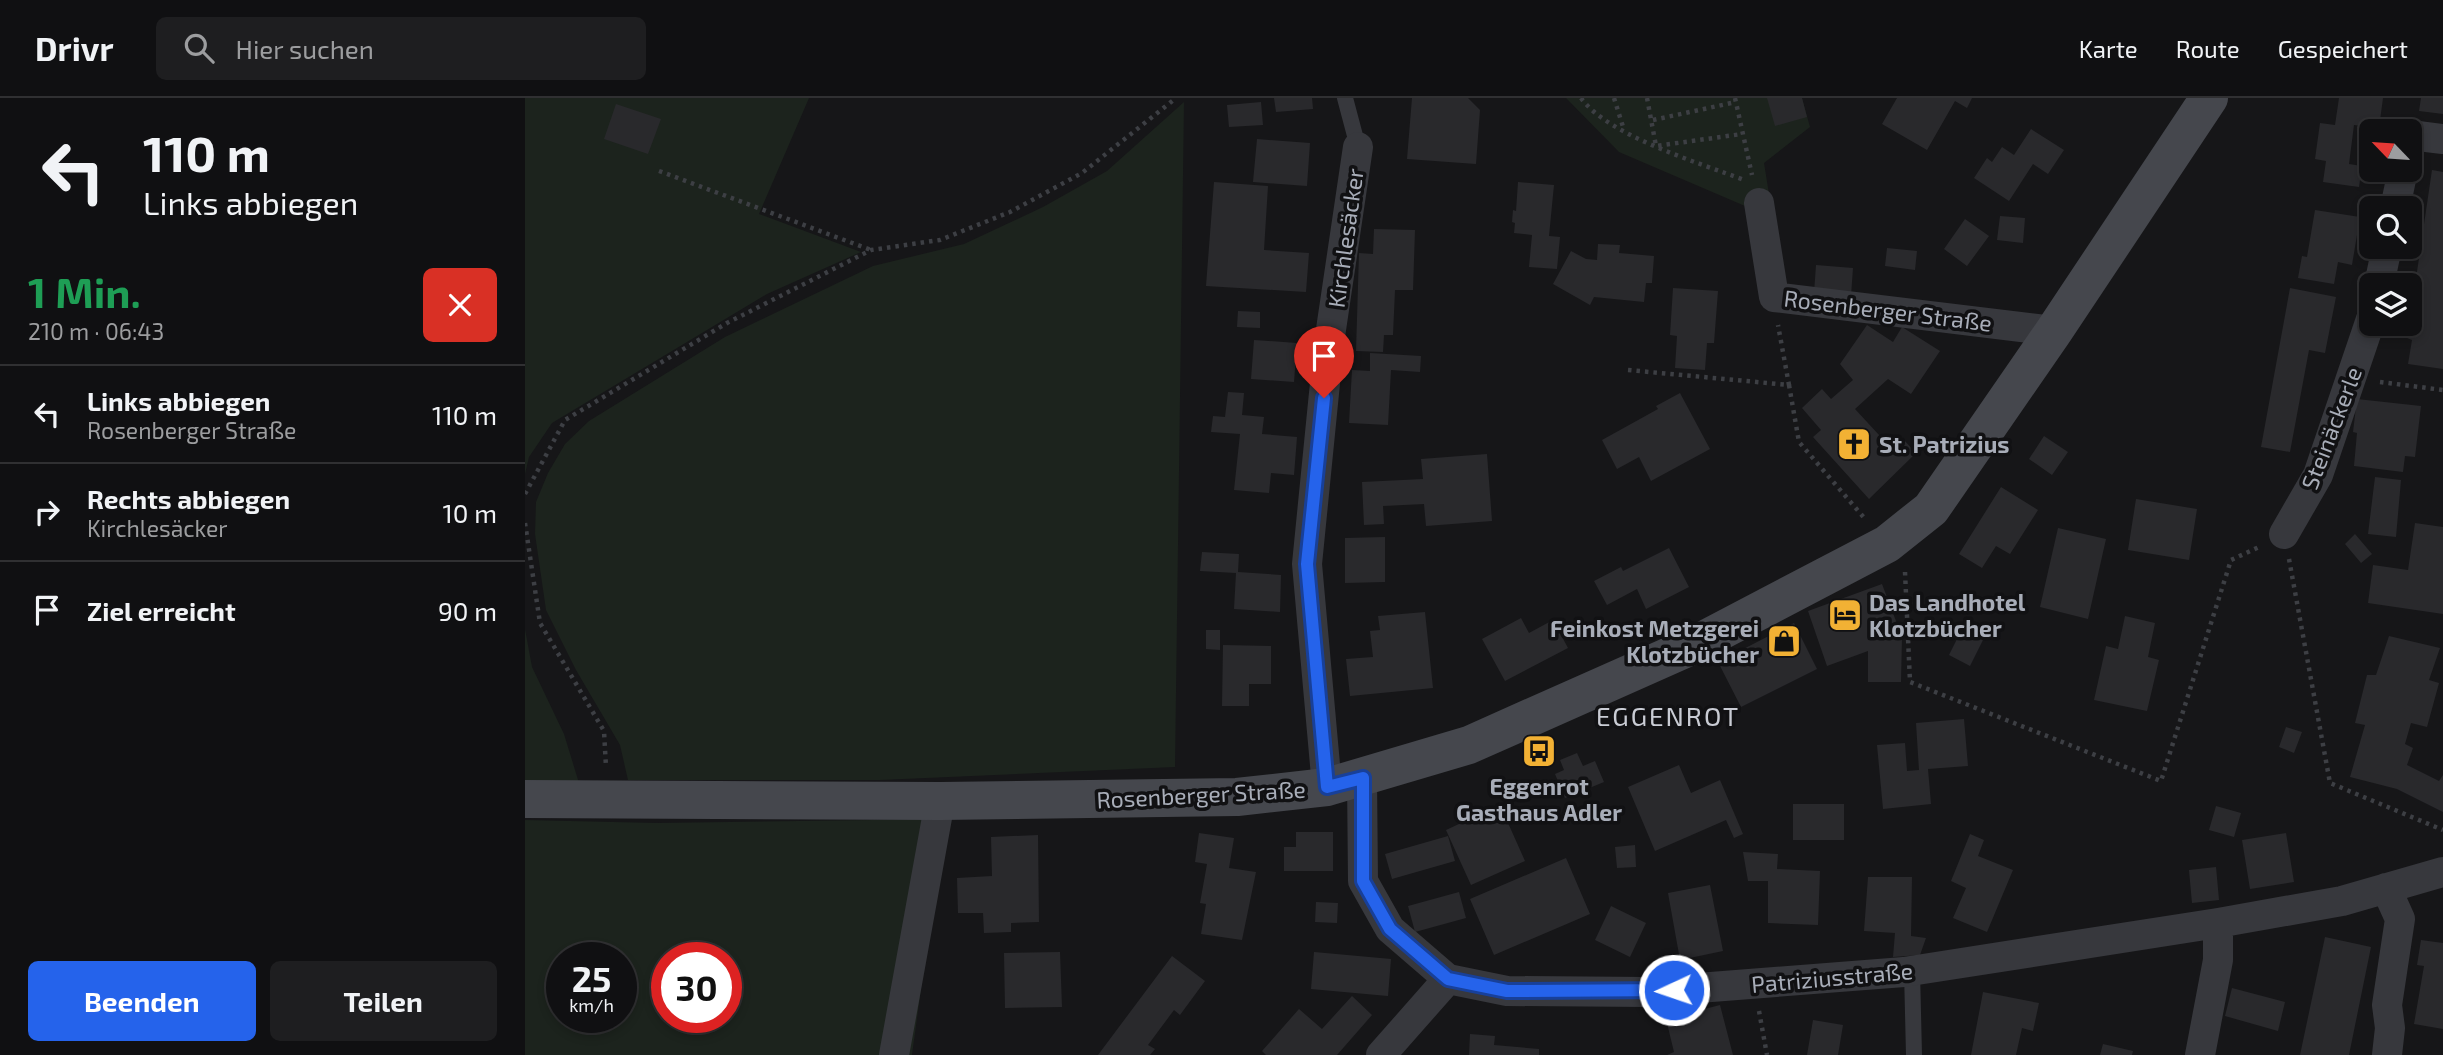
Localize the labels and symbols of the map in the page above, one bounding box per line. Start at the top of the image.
north arrow [2359,119,2422,182]
street label: Kirchlesäcker [1321,166,1369,310]
street label: Rosenberger Straße [1782,283,1994,337]
pin [1294,326,1354,398]
street label: Steinäckerle [2295,363,2367,493]
church icon: St. Patrizius [1835,425,1873,463]
place label: St. Patrizius [1879,430,2010,458]
place label: Das Landhotel Klotzbücher [1869,588,2026,642]
hotel icon: Das Landhotel Klotzbücher [1826,596,1864,634]
place label: Feinkost Metzgerei Klotzbücher [1550,614,1759,668]
shop icon: Feinkost Metzgerei Klotzbücher [1765,622,1803,660]
district label: EGGENROT [1596,700,1740,731]
bus stop icon: Eggenrot Gasthaus Adler [1520,732,1558,770]
place label: Eggenrot Gasthaus Adler [1456,772,1622,826]
street label: Rosenberger Straße [1096,775,1306,813]
speed limit sign: 30 [651,942,742,1033]
position arrow [1637,953,1711,1027]
street label: Patriziusstraße [1750,956,1914,998]

